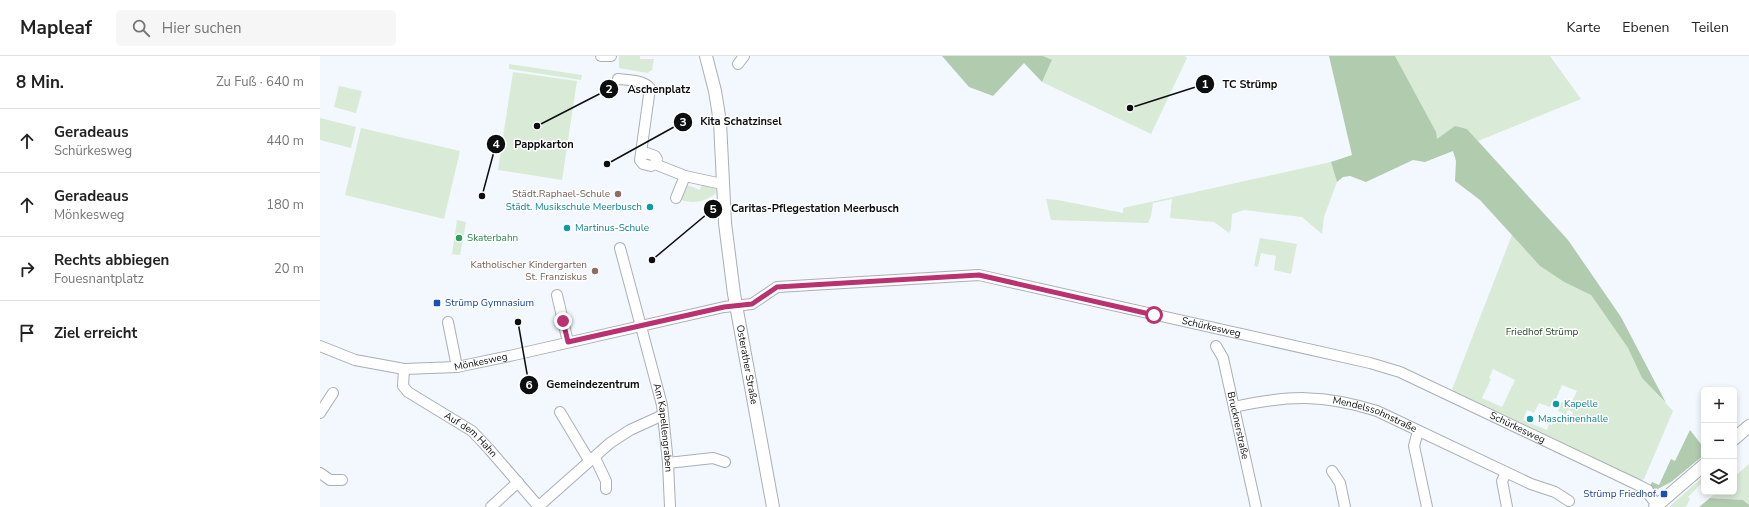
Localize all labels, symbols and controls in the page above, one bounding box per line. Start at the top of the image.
search box [116,10,396,46]
text: Mapleaf [20,15,92,41]
icon: search [130,17,152,39]
text: Hier suchen [162,18,242,38]
text: Karte [1567,18,1600,37]
text: Ebenen [1622,18,1669,37]
text: Teilen [1691,18,1729,37]
text: 8 Min. [16,71,64,94]
text: Zu Fuß · 640 m [216,73,304,91]
callout: TC Strümp [1195,73,1286,96]
text: 1 [1201,76,1209,92]
callout: Aschenplatz [599,77,698,100]
text: TC Strümp [1223,77,1278,92]
text: 2 [605,81,613,97]
text: Aschenplatz [627,82,691,97]
callout: Kita Schatzinsel [673,110,790,133]
text: 3 [679,114,687,130]
text: Kita Schatzinsel [700,114,782,129]
text: Geradeaus [54,122,129,142]
icon: ahead [16,130,38,152]
text: 440 m [266,132,304,150]
callout: Pappkarton [486,132,582,155]
text: 4 [492,136,500,152]
text: Pappkarton [514,137,574,152]
text: Schürkesweg [54,142,132,160]
text: Geradeaus [54,186,129,206]
place label: Städt.Raphael-Schule [512,187,610,201]
marker: Städt.Raphael-Schule [613,189,623,199]
icon: ahead [16,194,38,216]
text: 180 m [266,196,304,214]
callout: Caritas-Pflegestation Meerbusch [703,197,907,220]
place label: Städt. Musikschule Meerbusch [506,200,642,214]
text: 5 [709,201,717,217]
text: Caritas-Pflegestation Meerbusch [731,201,899,216]
marker: Städt. Musikschule Meerbusch [645,202,655,212]
text: Mönkesweg [54,206,124,224]
place label: Martinus-Schule [575,221,649,235]
marker: Martinus-Schule [562,223,572,233]
place label: Skaterbahn [467,231,518,245]
marker: Skaterbahn [454,233,464,243]
text: Rechts abbiegen [54,250,169,270]
icon: right [16,258,38,280]
place label: Katholischer Kindergarten St. Franziskus [470,258,587,284]
text: 20 m [274,260,304,278]
marker: Katholischer Kindergarten St. Franziskus [590,266,600,276]
text: Fouesnantplatz [54,270,144,288]
place label: Strümp Gymnasium [445,296,534,310]
marker: Strümp Gymnasium [432,298,442,308]
route start [1145,306,1163,324]
route end [554,312,572,330]
street label: Schürkesweg [1180,314,1242,341]
icon: arrive [16,322,38,344]
text: Ziel erreicht [54,323,137,343]
street label: Osterather Straße [733,324,761,406]
park label: Friedhof Strümp [1506,325,1579,339]
street label: Mönkesweg [453,349,509,374]
callout: Gemeindezentrum [519,373,648,396]
text: 6 [525,377,533,393]
text: Gemeindezentrum [546,377,640,392]
street label: Am Kapellengraben [649,382,675,472]
map controls [1701,387,1737,495]
button: + [1701,387,1737,423]
street label: Brucknerstraße [1224,390,1252,461]
street label: Mendelssohnstraße [1332,393,1419,436]
place label: Kapelle [1564,397,1598,411]
marker: Kapelle [1551,399,1561,409]
street label: Schürkesweg [1487,408,1548,447]
street label: Auf dem Hahn [441,409,500,461]
place label: Maschinenhalle [1538,412,1608,426]
marker: Maschinenhalle [1525,414,1535,424]
button: − [1701,423,1737,459]
button: layers [1701,459,1737,495]
place label: Strümp Friedhof [1583,487,1657,501]
marker: Strümp Friedhof [1659,489,1669,499]

